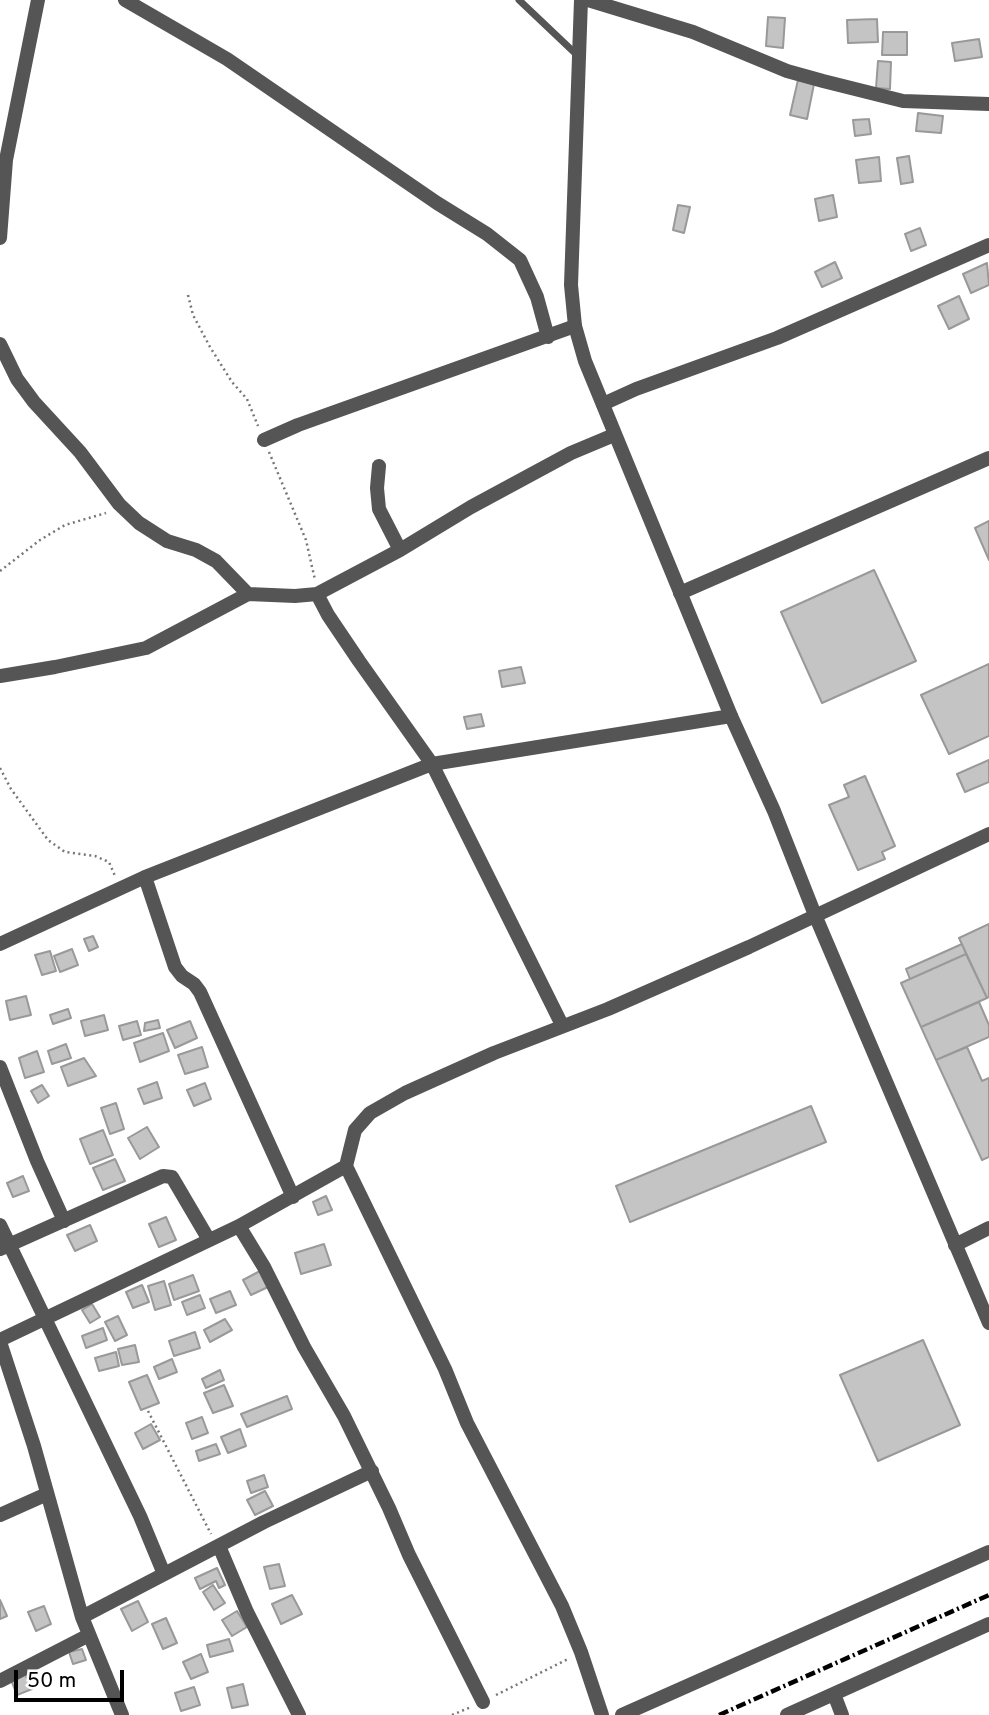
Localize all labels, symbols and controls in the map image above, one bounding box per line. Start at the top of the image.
scale bar [18,1656,128,1700]
text: 50 m [27,1668,76,1695]

